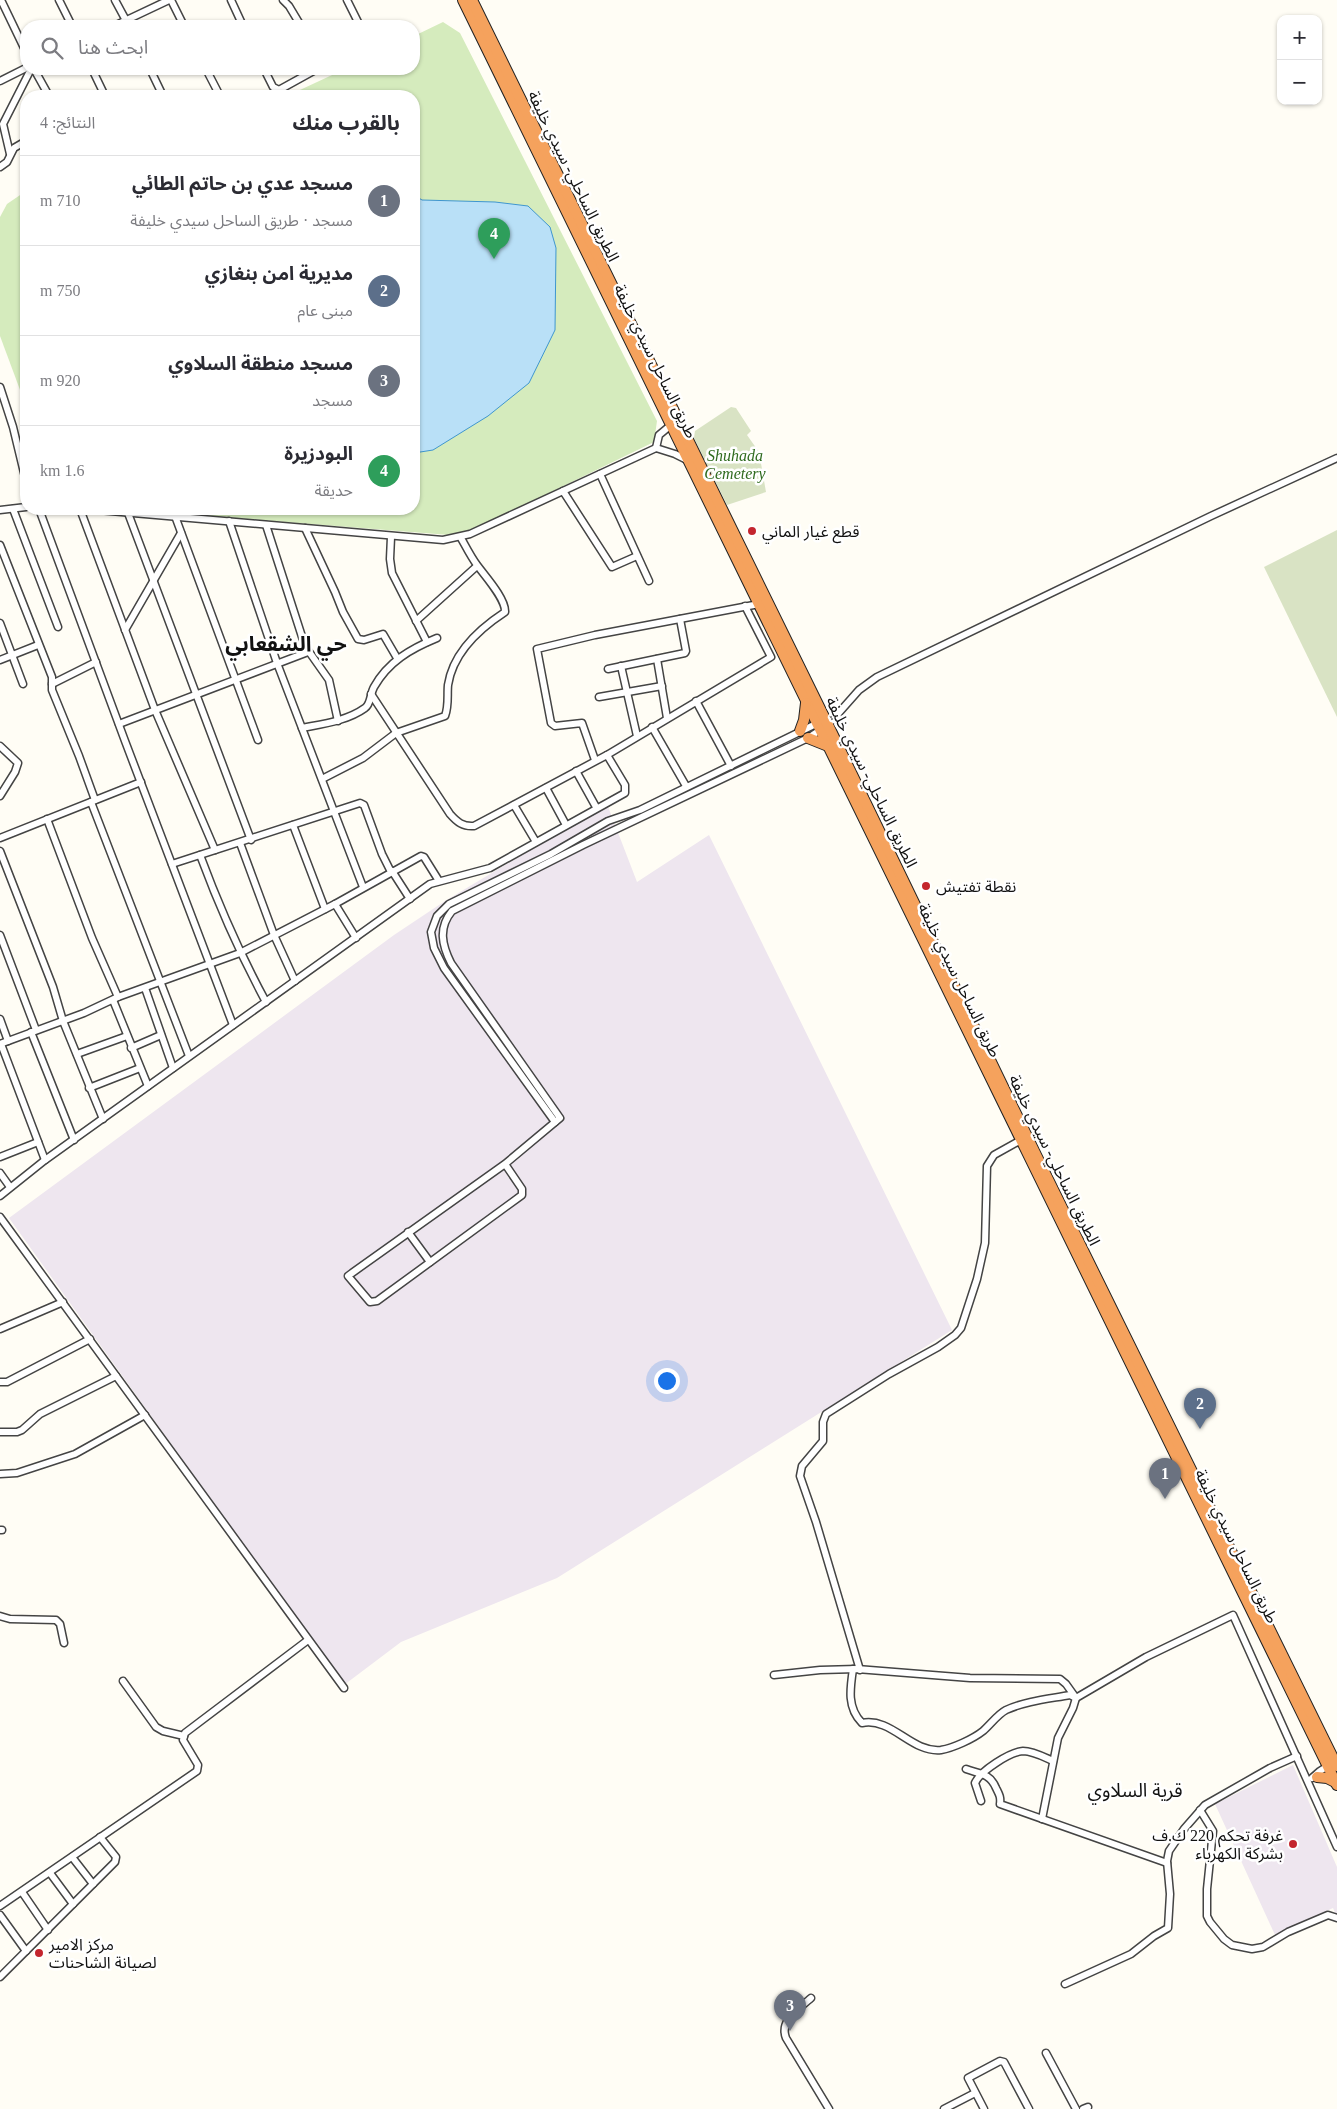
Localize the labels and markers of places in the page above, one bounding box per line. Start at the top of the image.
pin: 4 [478,218,510,259]
place label: قطع غيار الماني [762,523,860,544]
marker: قطع غيار الماني [746,525,758,537]
place label: نقطة تفتيش [936,878,1016,896]
marker: نقطة تفتيش [920,880,932,892]
pin: 2 [1184,1388,1216,1429]
pin: 1 [1149,1458,1181,1499]
place label: غرفة تحكم 220 ك.ف بشركة الكهرباء [1152,1827,1283,1863]
marker: غرفة تحكم 220 ك.ف بشركة الكهرباء [1287,1838,1299,1850]
place label: مركز الامير لصيانة الشاحنات [48,1936,157,1971]
marker: مركز الامير لصيانة الشاحنات [33,1947,45,1959]
pin: 3 [774,1990,806,2031]

